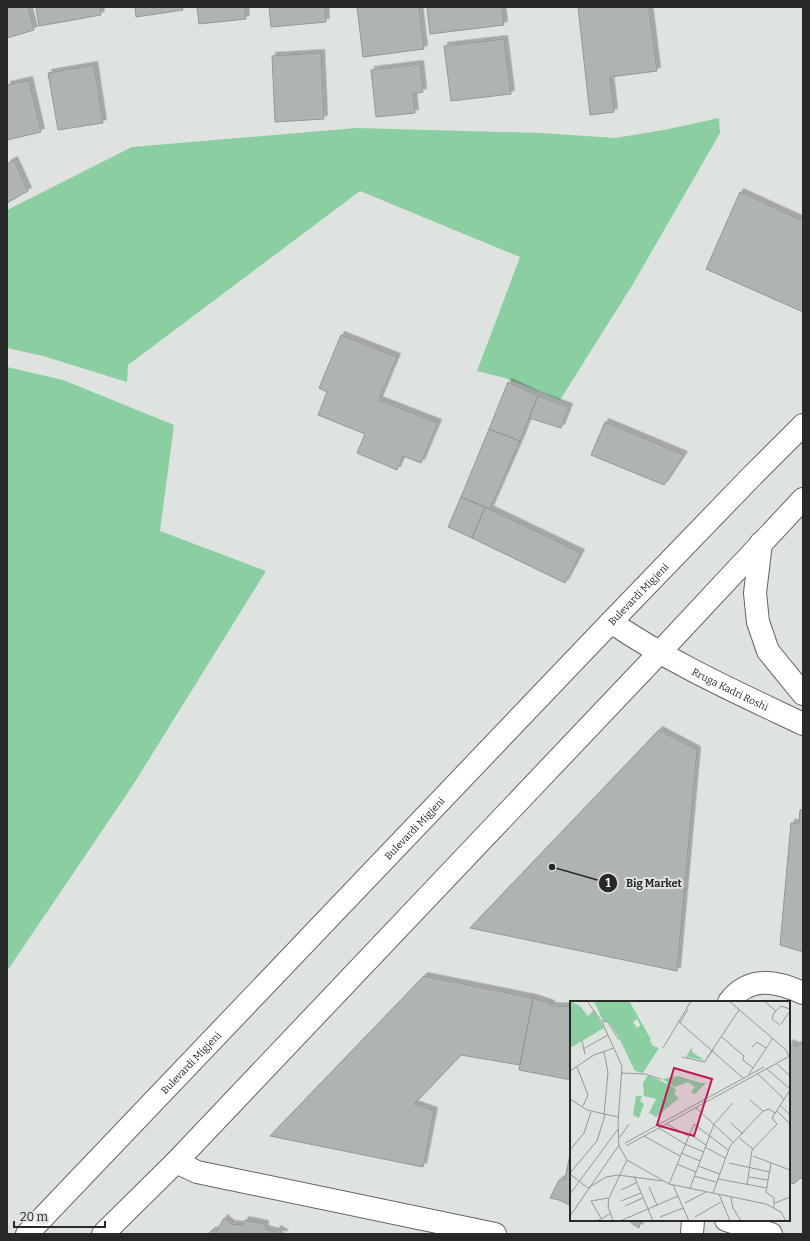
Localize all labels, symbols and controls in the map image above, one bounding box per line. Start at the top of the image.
street label: Bulevardi Migjeni [606,561,672,628]
street label: Rruga Kadri Roshi [690,666,770,714]
street label: Bulevardi Migjeni [382,795,448,863]
callout: Big Market [598,872,690,895]
text: 1 [605,876,611,890]
text: Big Market [626,877,683,890]
inset map [570,1001,790,1221]
street label: Bulevardi Migjeni [159,1030,224,1097]
scale bar [14,1203,105,1229]
text: 20 m [20,1210,49,1224]

